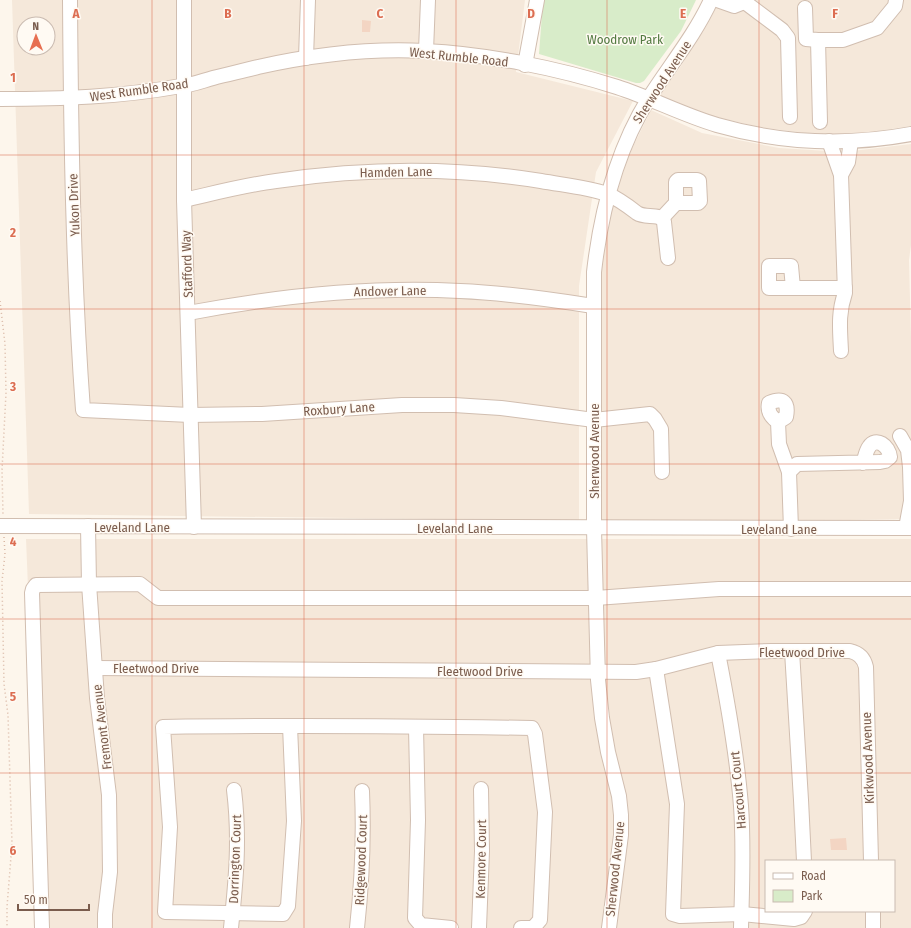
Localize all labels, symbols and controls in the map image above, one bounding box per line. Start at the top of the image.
text: A [71,6,80,21]
text: B [224,6,232,21]
text: C [377,6,384,21]
text: D [527,6,535,21]
text: E [680,6,686,21]
text: F [832,6,838,21]
north arrow [16,16,56,56]
text: N [32,20,39,33]
park label: Woodrow Park [587,32,664,47]
street label: Sherwood Avenue [630,38,694,126]
street label: West Rumble Road [409,44,509,70]
text: 1 [10,70,16,85]
street label: West Rumble Road [89,76,189,104]
street label: Hamden Lane [359,164,433,180]
street label: Yukon Drive [65,173,83,237]
text: 2 [9,225,16,240]
street label: Stafford Way [178,230,196,298]
street label: Andover Lane [354,283,426,299]
text: 3 [9,379,16,394]
street label: Roxbury Lane [303,399,375,419]
street label: Sherwood Avenue [587,403,602,499]
street label: Leveland Lane [94,520,170,535]
street label: Leveland Lane [417,521,493,536]
street label: Leveland Lane [741,522,817,537]
text: 4 [10,534,17,549]
street label: Fleetwood Drive [759,645,845,660]
street label: Fleetwood Drive [113,661,199,676]
street label: Fleetwood Drive [437,664,523,679]
street label: Fremont Avenue [89,683,115,771]
text: 5 [10,689,16,704]
street label: Kirkwood Avenue [859,712,877,804]
street label: Harcourt Court [727,750,749,830]
street label: Dorrington Court [226,813,244,904]
street label: Ridgewood Court [352,814,370,906]
street label: Kenmore Court [473,819,489,899]
street label: Sherwood Avenue [603,821,627,917]
text: 6 [10,843,17,858]
legend [765,860,895,912]
text: Road [801,869,826,883]
scale bar [18,886,89,912]
text: Park [801,889,823,903]
text: 50 m [24,893,48,907]

